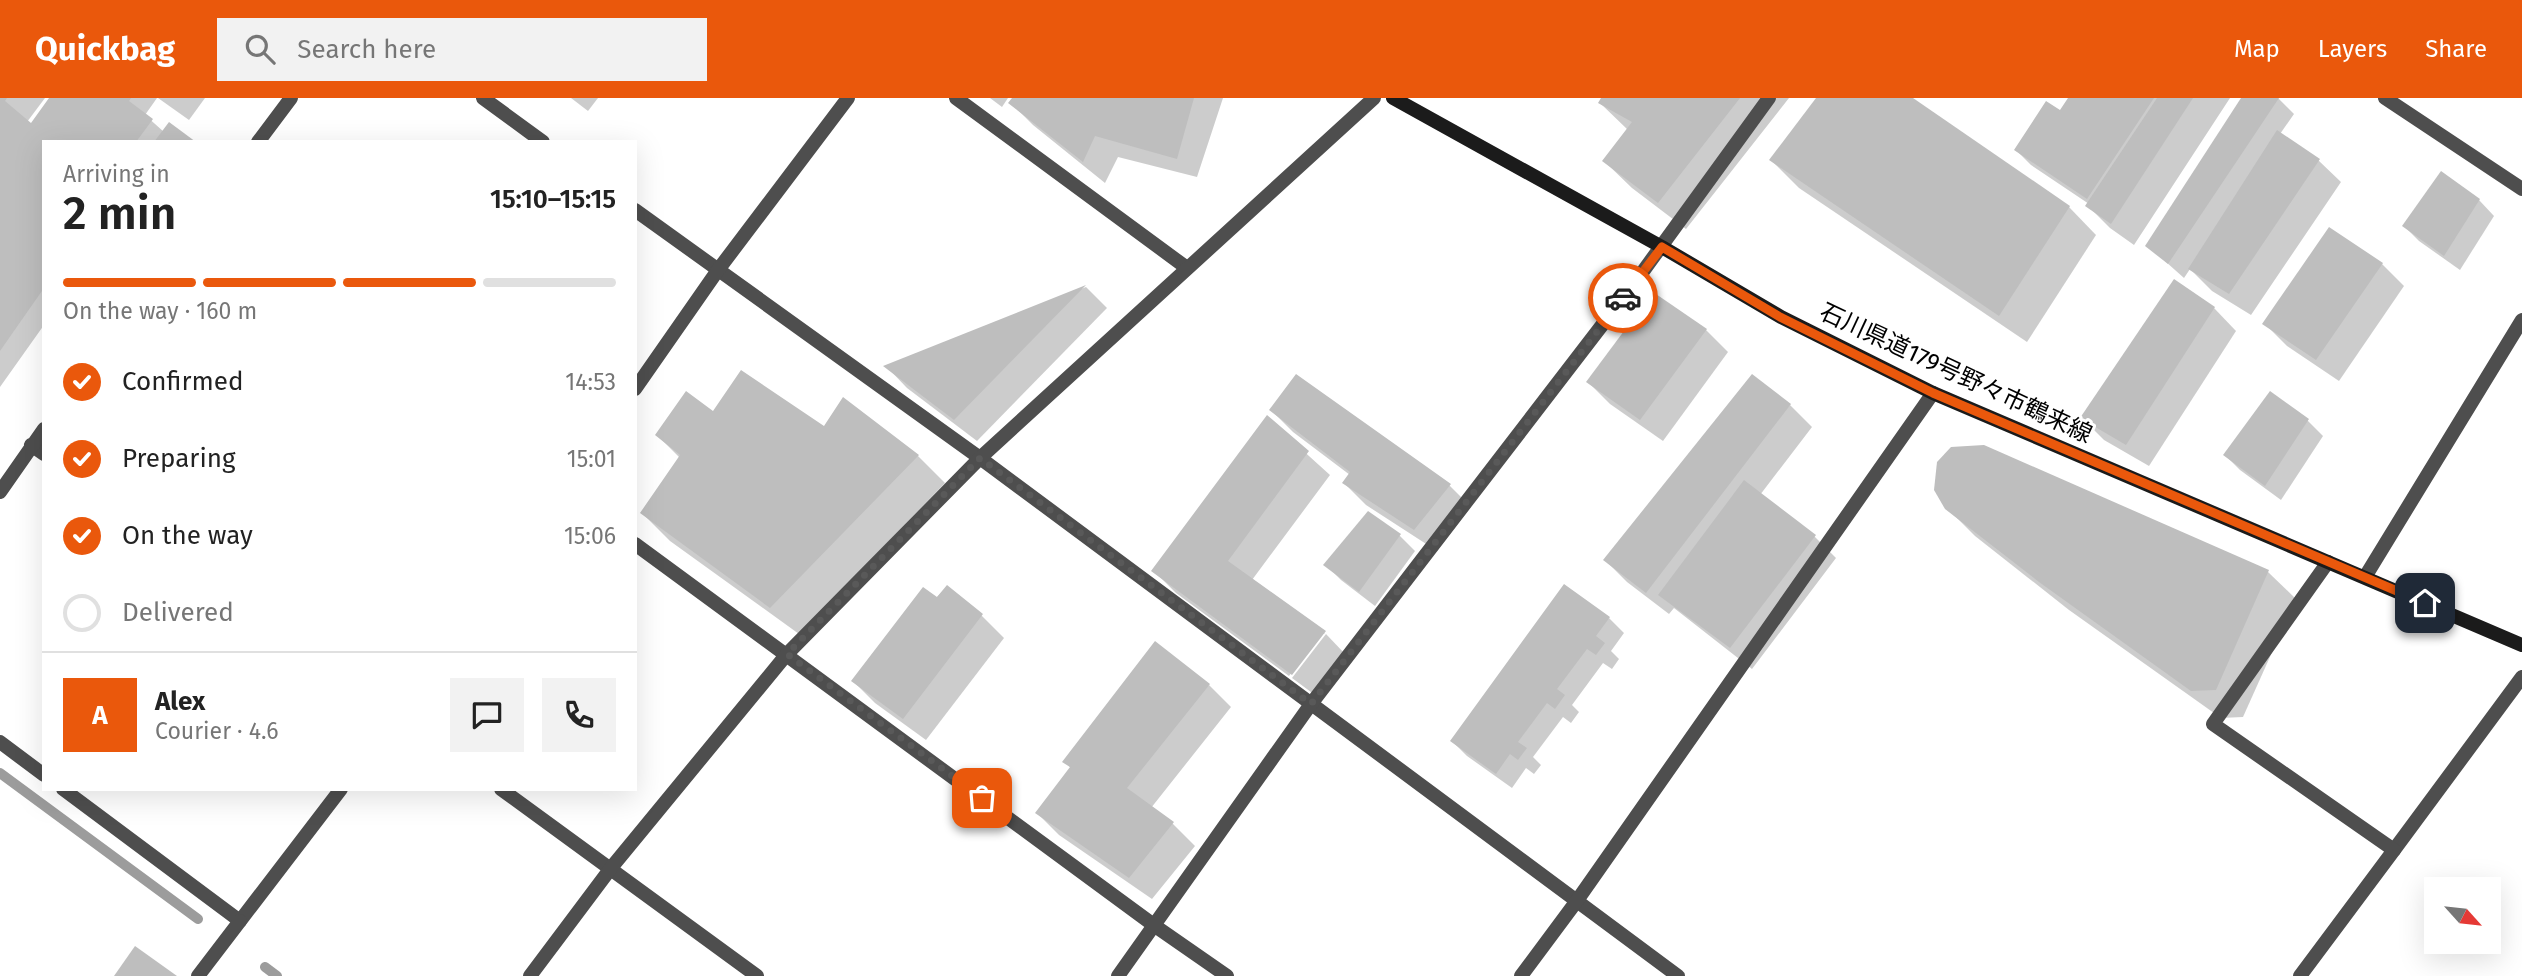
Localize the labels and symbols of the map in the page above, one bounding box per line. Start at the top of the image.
courier [1588,263,1658,333]
street label: 石川県道179号野々市鶴来線 [1815,298,2097,448]
pin [2395,573,2455,633]
pin [952,768,1012,828]
north arrow [2424,877,2501,954]

